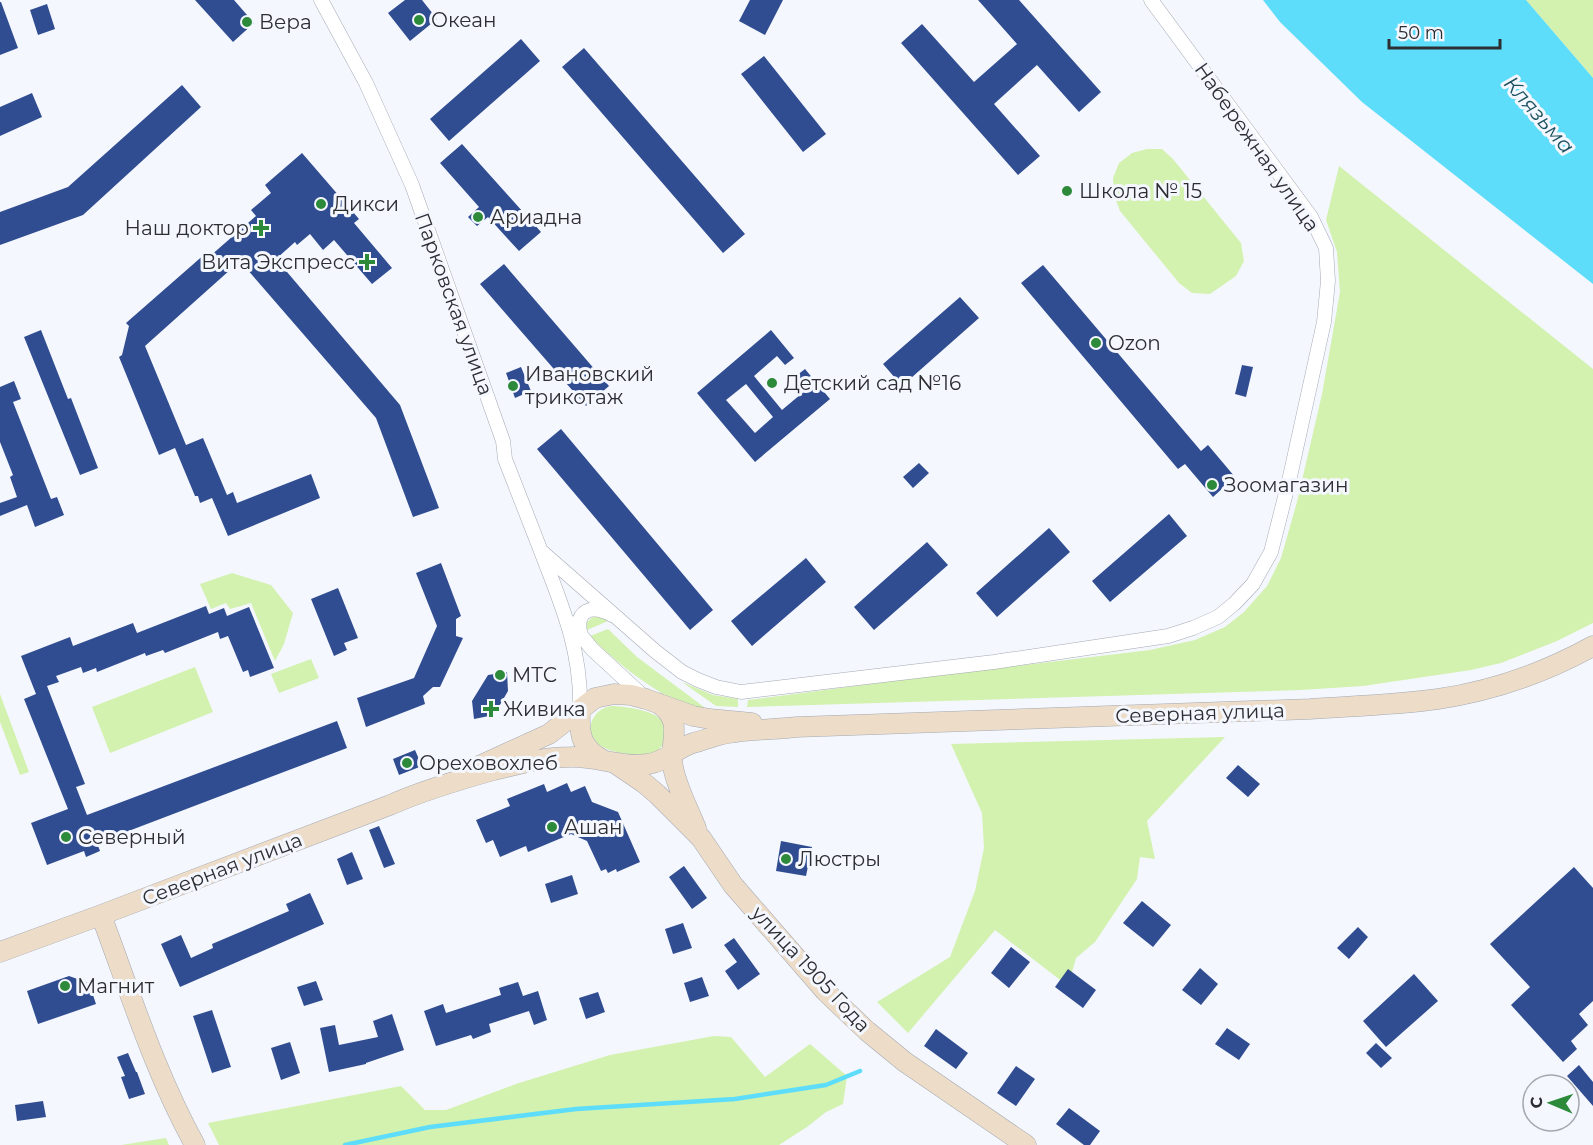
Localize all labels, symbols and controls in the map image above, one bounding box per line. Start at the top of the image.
place label: Океан [431,8,497,32]
place label: Вера [259,10,312,34]
scale bar [1389,12,1500,50]
marker: Океан [412,13,426,27]
marker: Вера [240,15,254,29]
text: 50 m [1398,22,1444,44]
street label: Набережная улица [1190,58,1324,236]
water label: Клязьма [1499,71,1580,158]
place label: Школа № 15 [1079,179,1202,203]
marker: Школа № 15 [1060,184,1074,198]
place label: Дикси [333,192,399,216]
marker: Дикси [314,197,328,211]
place label: Ариадна [490,205,582,229]
street label: Парковская улица [410,210,498,398]
marker: Ариадна [471,210,485,224]
place label: Наш доктор [125,216,249,240]
marker: Наш доктор [254,221,268,235]
place label: Вита Экспресс [201,250,355,274]
marker: Вита Экспресс [360,255,374,269]
place label: Ozon [1108,331,1161,355]
marker: Ozon [1089,336,1103,350]
place label: Ивановский трикотаж [525,362,654,409]
place label: Детский сад №16 [784,371,961,395]
marker: Детский сад №16 [765,376,779,390]
marker: Ивановский трикотаж [506,379,520,393]
place label: Зоомагазин [1224,473,1348,497]
marker: Зоомагазин [1205,478,1219,492]
place label: МТС [512,663,557,687]
marker: МТС [493,668,507,682]
place label: Живика [503,697,586,721]
street label: Северная улица [1115,698,1285,728]
marker: Живика [484,702,498,716]
place label: Ореховохлеб [419,751,558,775]
marker: Ореховохлеб [400,756,414,770]
place label: Ашан [564,815,623,839]
marker: Ашан [545,820,559,834]
place label: Северный [78,825,185,849]
street label: Северная улица [139,827,305,911]
marker: Северный [59,830,73,844]
place label: Люстры [798,847,881,871]
marker: Люстры [779,852,793,866]
street label: улица 1905 Года [746,900,875,1037]
place label: Магнит [77,974,155,998]
marker: Магнит [58,979,72,993]
north arrow [1521,1073,1581,1133]
text: С [1527,1096,1546,1109]

